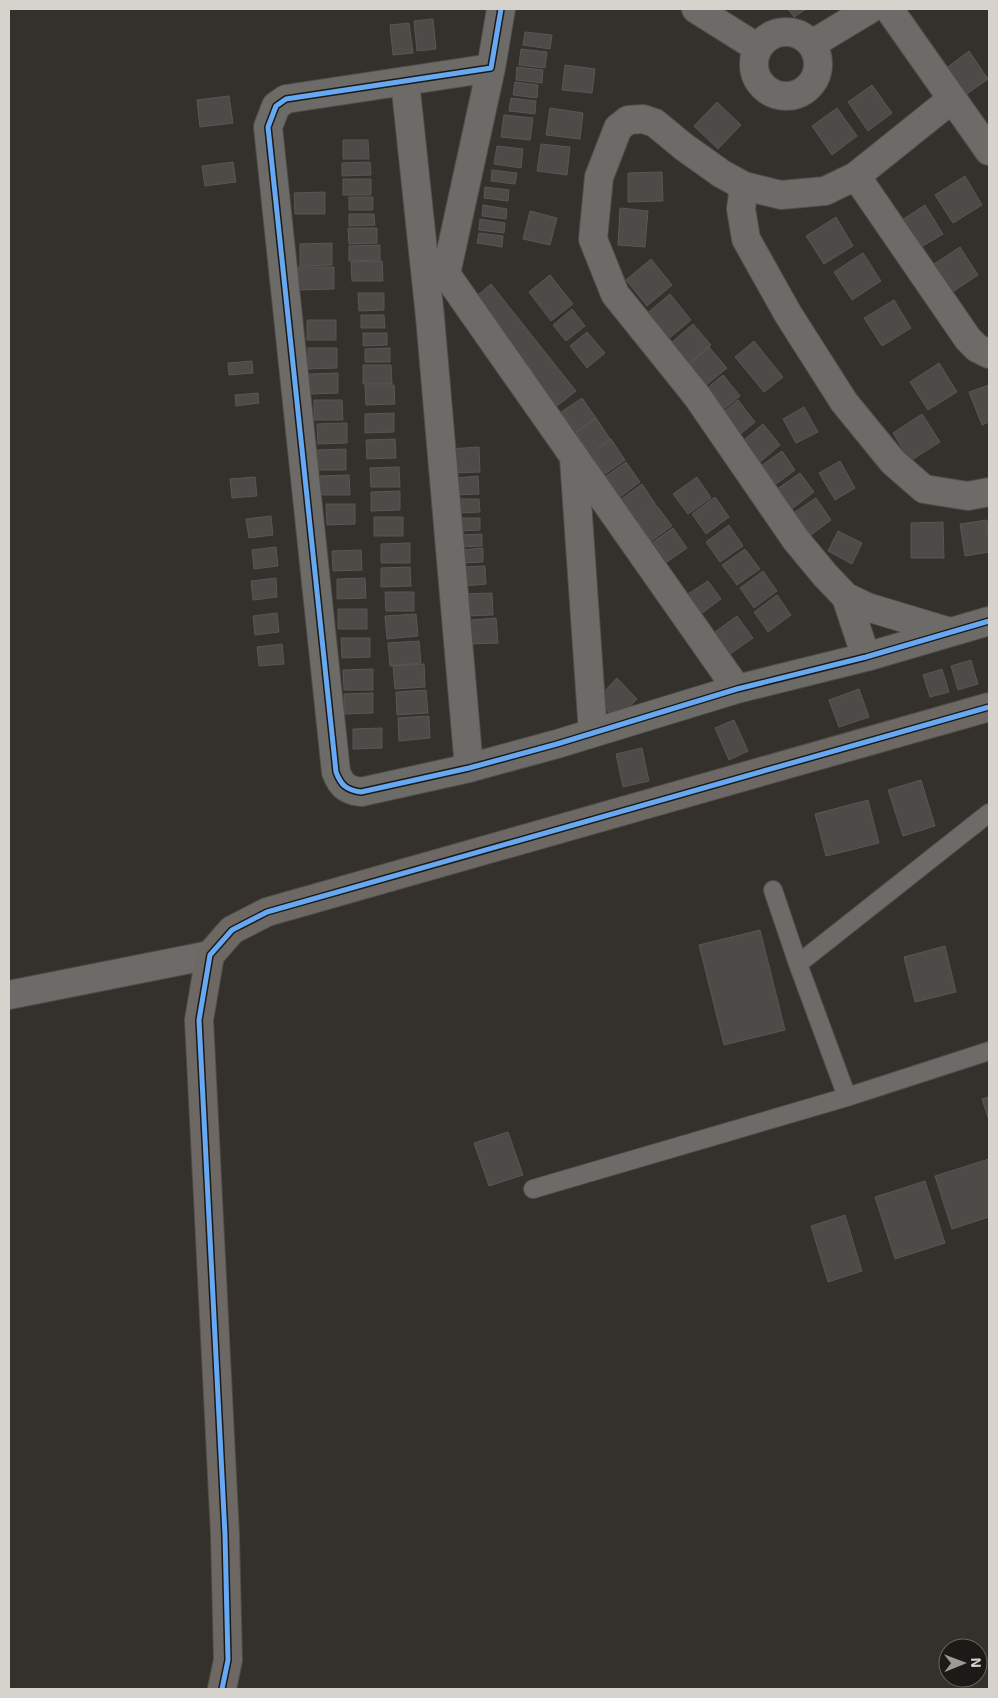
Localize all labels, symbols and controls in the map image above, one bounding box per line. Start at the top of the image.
north arrow [938,1638,988,1688]
text: N [968,1658,985,1668]

